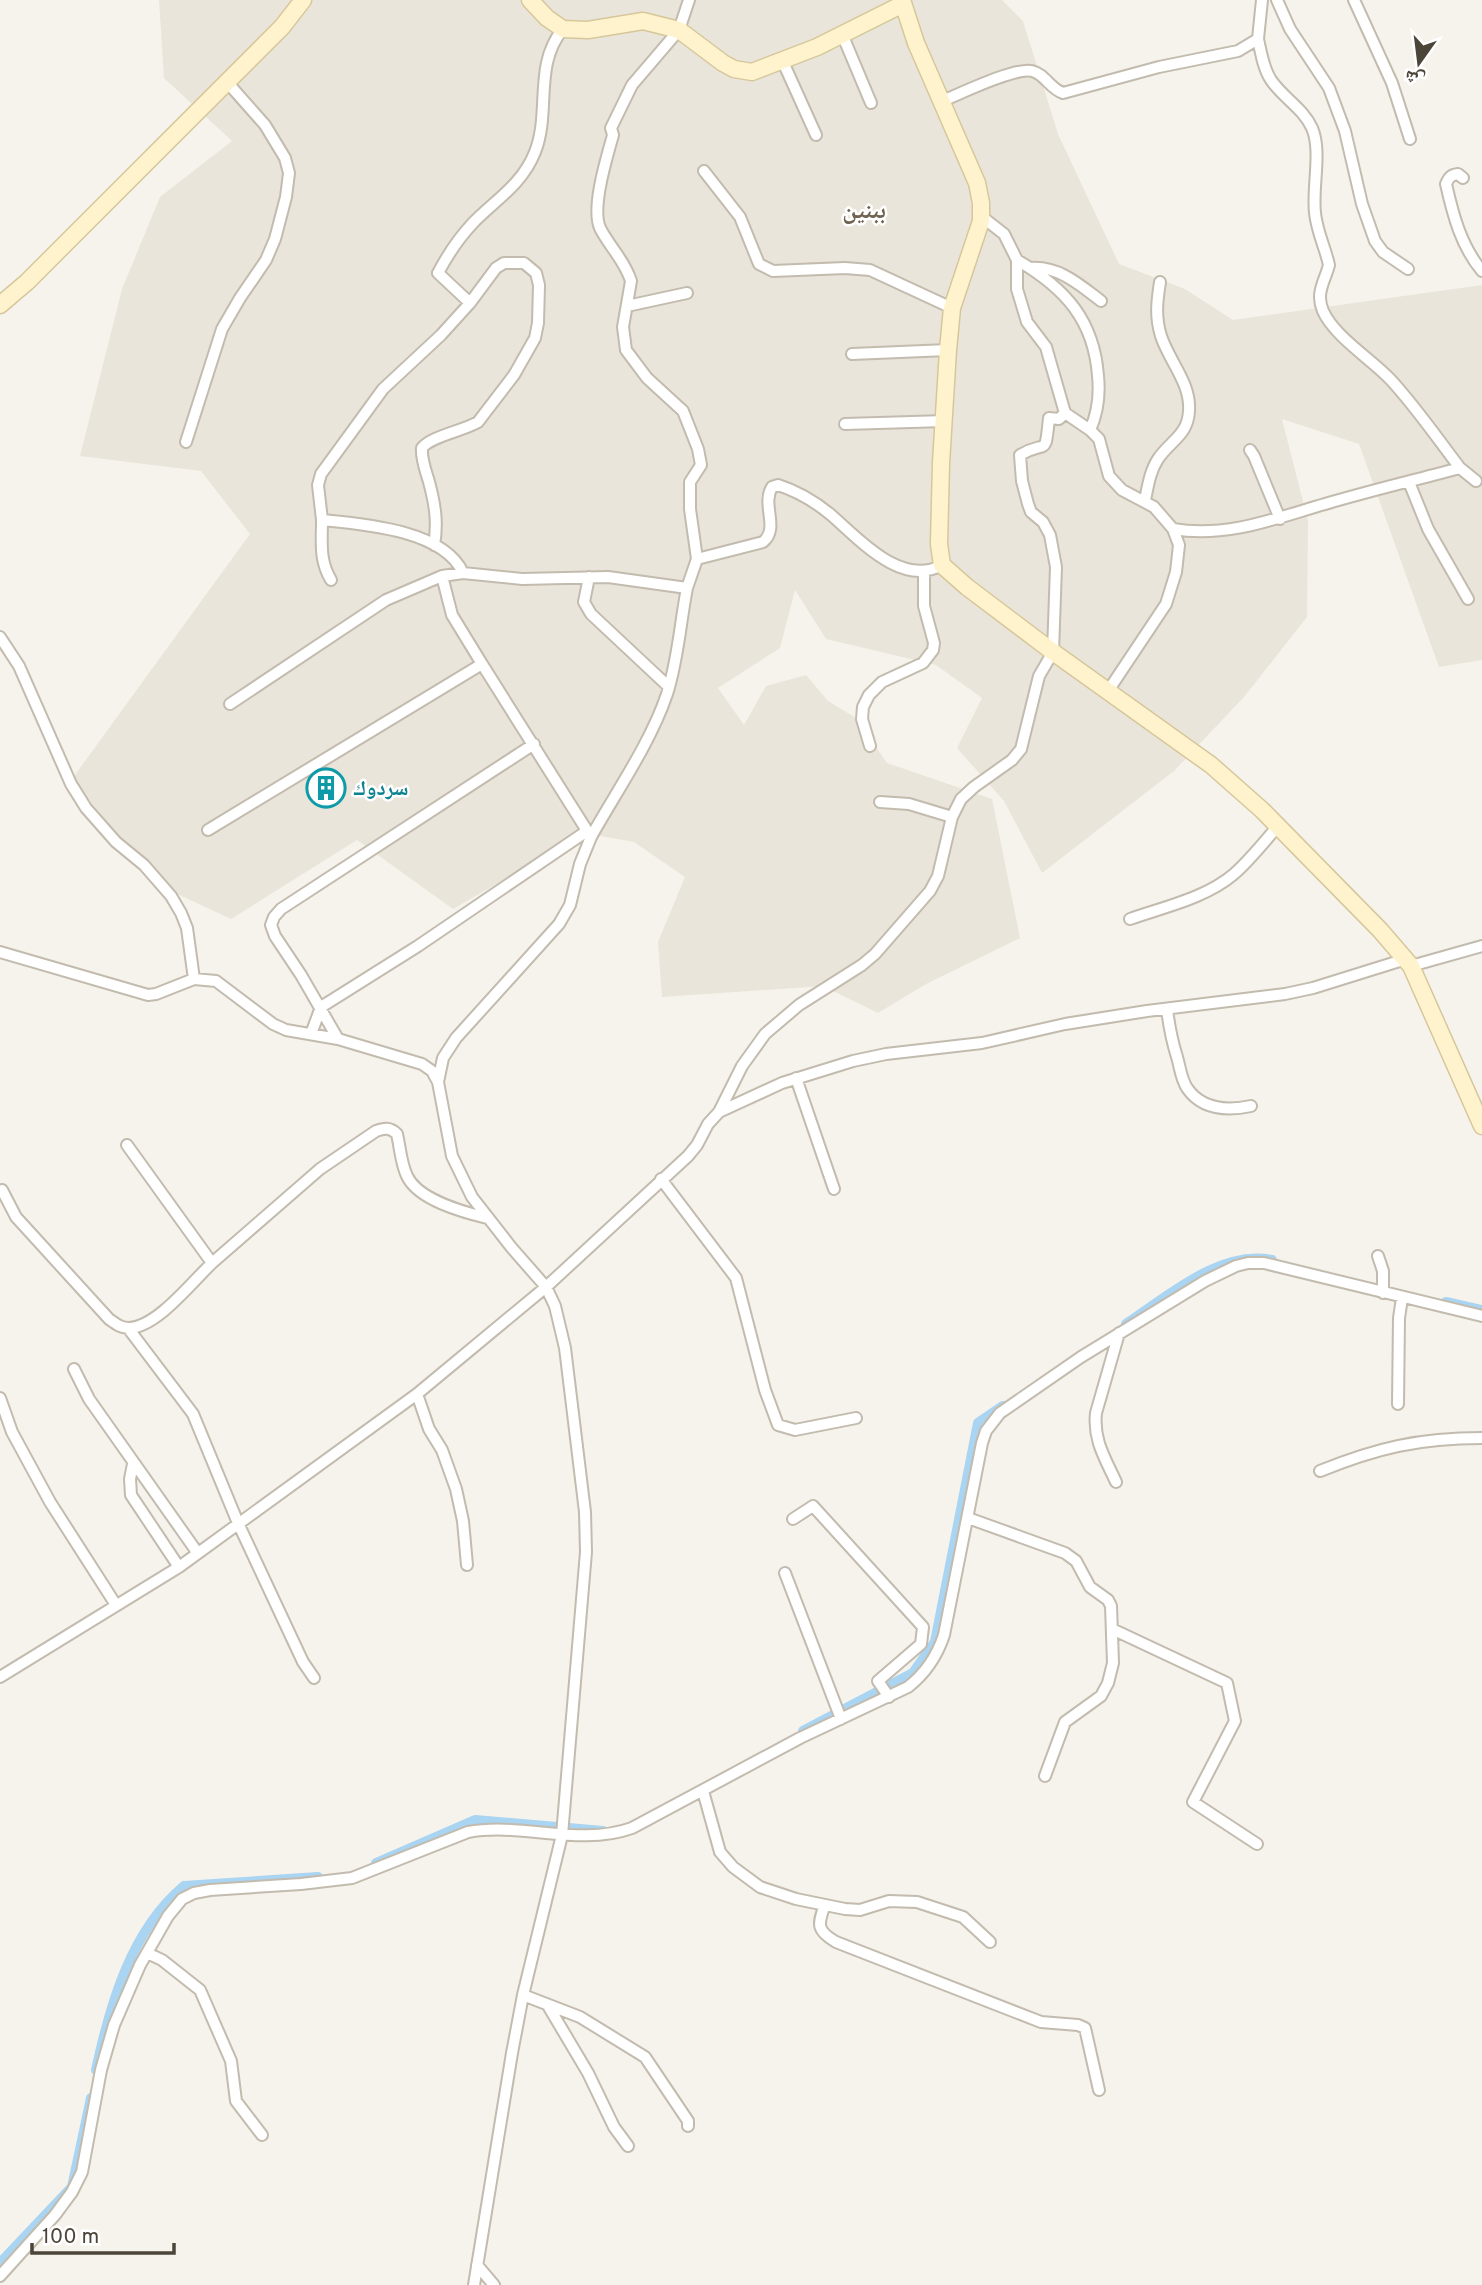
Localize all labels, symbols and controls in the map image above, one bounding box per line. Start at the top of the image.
north arrow [1384,28,1454,98]
text: ش [1403,63,1428,92]
district label: ببنين [842,197,886,227]
building icon: سردوك [305,767,347,809]
place label: سردوك [353,776,409,803]
scale bar [32,2212,173,2256]
text: 100 m [42,2224,99,2251]

